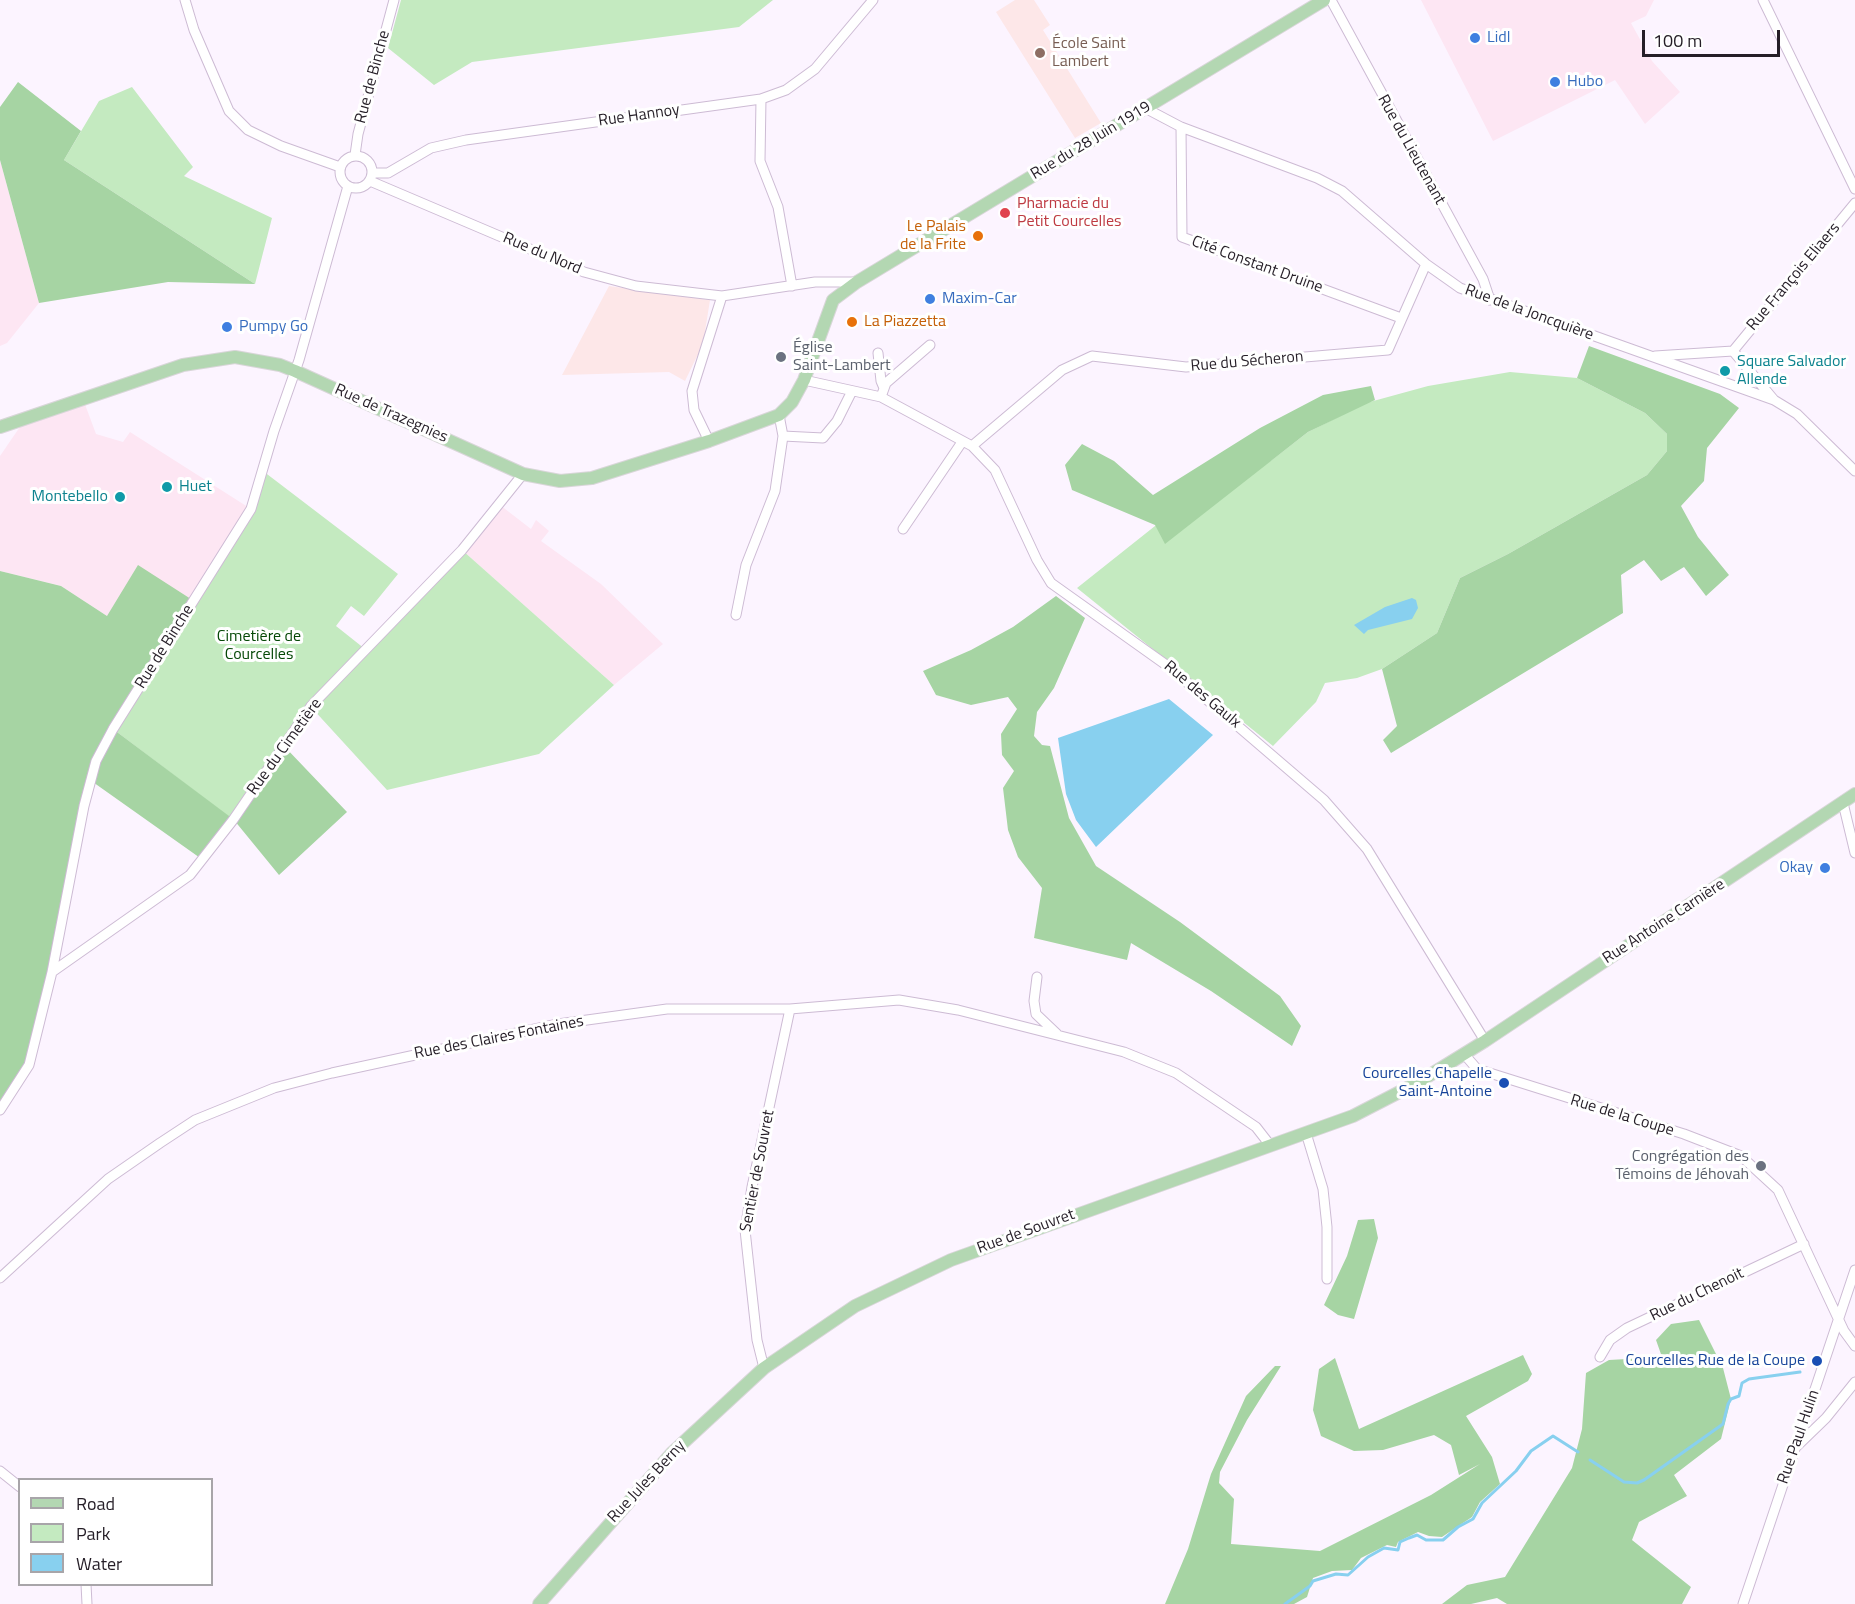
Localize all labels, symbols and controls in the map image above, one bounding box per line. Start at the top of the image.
scale bar [1645,18,1783,56]
text: 100 m [1653,27,1702,54]
street label: Rue de Binche [351,28,395,126]
place label: Lidl [1487,28,1510,48]
marker: Lidl [1468,31,1482,45]
place label: École Saint Lambert [1052,34,1126,72]
marker: École Saint Lambert [1033,46,1047,60]
place label: Hubo [1567,72,1603,92]
marker: Hubo [1548,75,1562,89]
street label: Rue du Lieutenant [1373,92,1449,208]
street label: Rue du 28 Juin 1919 [1028,98,1154,184]
street label: Rue Hannoy [597,101,681,131]
place label: Pharmacie du Petit Courcelles [1017,194,1121,232]
marker: Pharmacie du Petit Courcelles [998,206,1012,220]
place label: Le Palais de la Frite [900,217,966,255]
street label: Rue François Eliaers [1743,219,1845,335]
street label: Rue du Nord [500,229,584,279]
marker: Le Palais de la Frite [971,229,985,243]
street label: Cité Constant Druine [1189,232,1325,298]
street label: Rue de la Joncquière [1462,281,1596,345]
place label: Maxim-Car [942,289,1017,309]
marker: Maxim-Car [923,292,937,306]
place label: La Piazzetta [864,312,946,332]
marker: La Piazzetta [845,315,859,329]
place label: Pumpy Go [239,317,308,337]
marker: Pumpy Go [220,320,234,334]
place label: Église Saint-Lambert [793,338,891,376]
street label: Rue du Sécheron [1190,348,1304,376]
marker: Église Saint-Lambert [774,350,788,364]
place label: Square Salvador Allende [1737,352,1846,390]
marker: Square Salvador Allende [1718,364,1732,378]
street label: Rue de Trazegnies [332,380,450,448]
place label: Huet [179,477,212,497]
marker: Huet [160,480,174,494]
place label: Montebello [32,487,108,507]
marker: Montebello [113,490,127,504]
street label: Rue de Binche [132,601,198,693]
park label: Cimetière de Courcelles [217,627,301,665]
street label: Rue des Gaulx [1160,657,1244,733]
street label: Rue du Cimetière [244,695,326,799]
place label: Okay [1779,858,1813,878]
marker: Okay [1818,861,1832,875]
street label: Rue Antoine Carnière [1599,875,1729,969]
street label: Rue des Claires Fontaines [413,1012,585,1064]
place label: Courcelles Chapelle Saint-Antoine [1362,1064,1492,1102]
marker: Courcelles Chapelle Saint-Antoine [1497,1076,1511,1090]
street label: Rue de la Coupe [1568,1091,1676,1141]
street label: Sentier de Souvret [737,1108,779,1234]
place label: Congrégation des Témoins de Jéhovah [1615,1147,1749,1185]
marker: Congrégation des Témoins de Jéhovah [1754,1159,1768,1173]
street label: Rue de Souvret [975,1205,1077,1259]
street label: Rue du Chenoit [1647,1264,1747,1326]
place label: Courcelles Rue de la Coupe [1626,1351,1805,1371]
marker: Courcelles Rue de la Coupe [1810,1354,1824,1368]
street label: Rue Paul Hulin [1774,1387,1824,1487]
street label: Rue Jules Berny [604,1437,690,1527]
legend [18,1478,213,1586]
text: Road [76,1490,115,1517]
text: Park [76,1520,110,1547]
text: Water [76,1550,122,1577]

